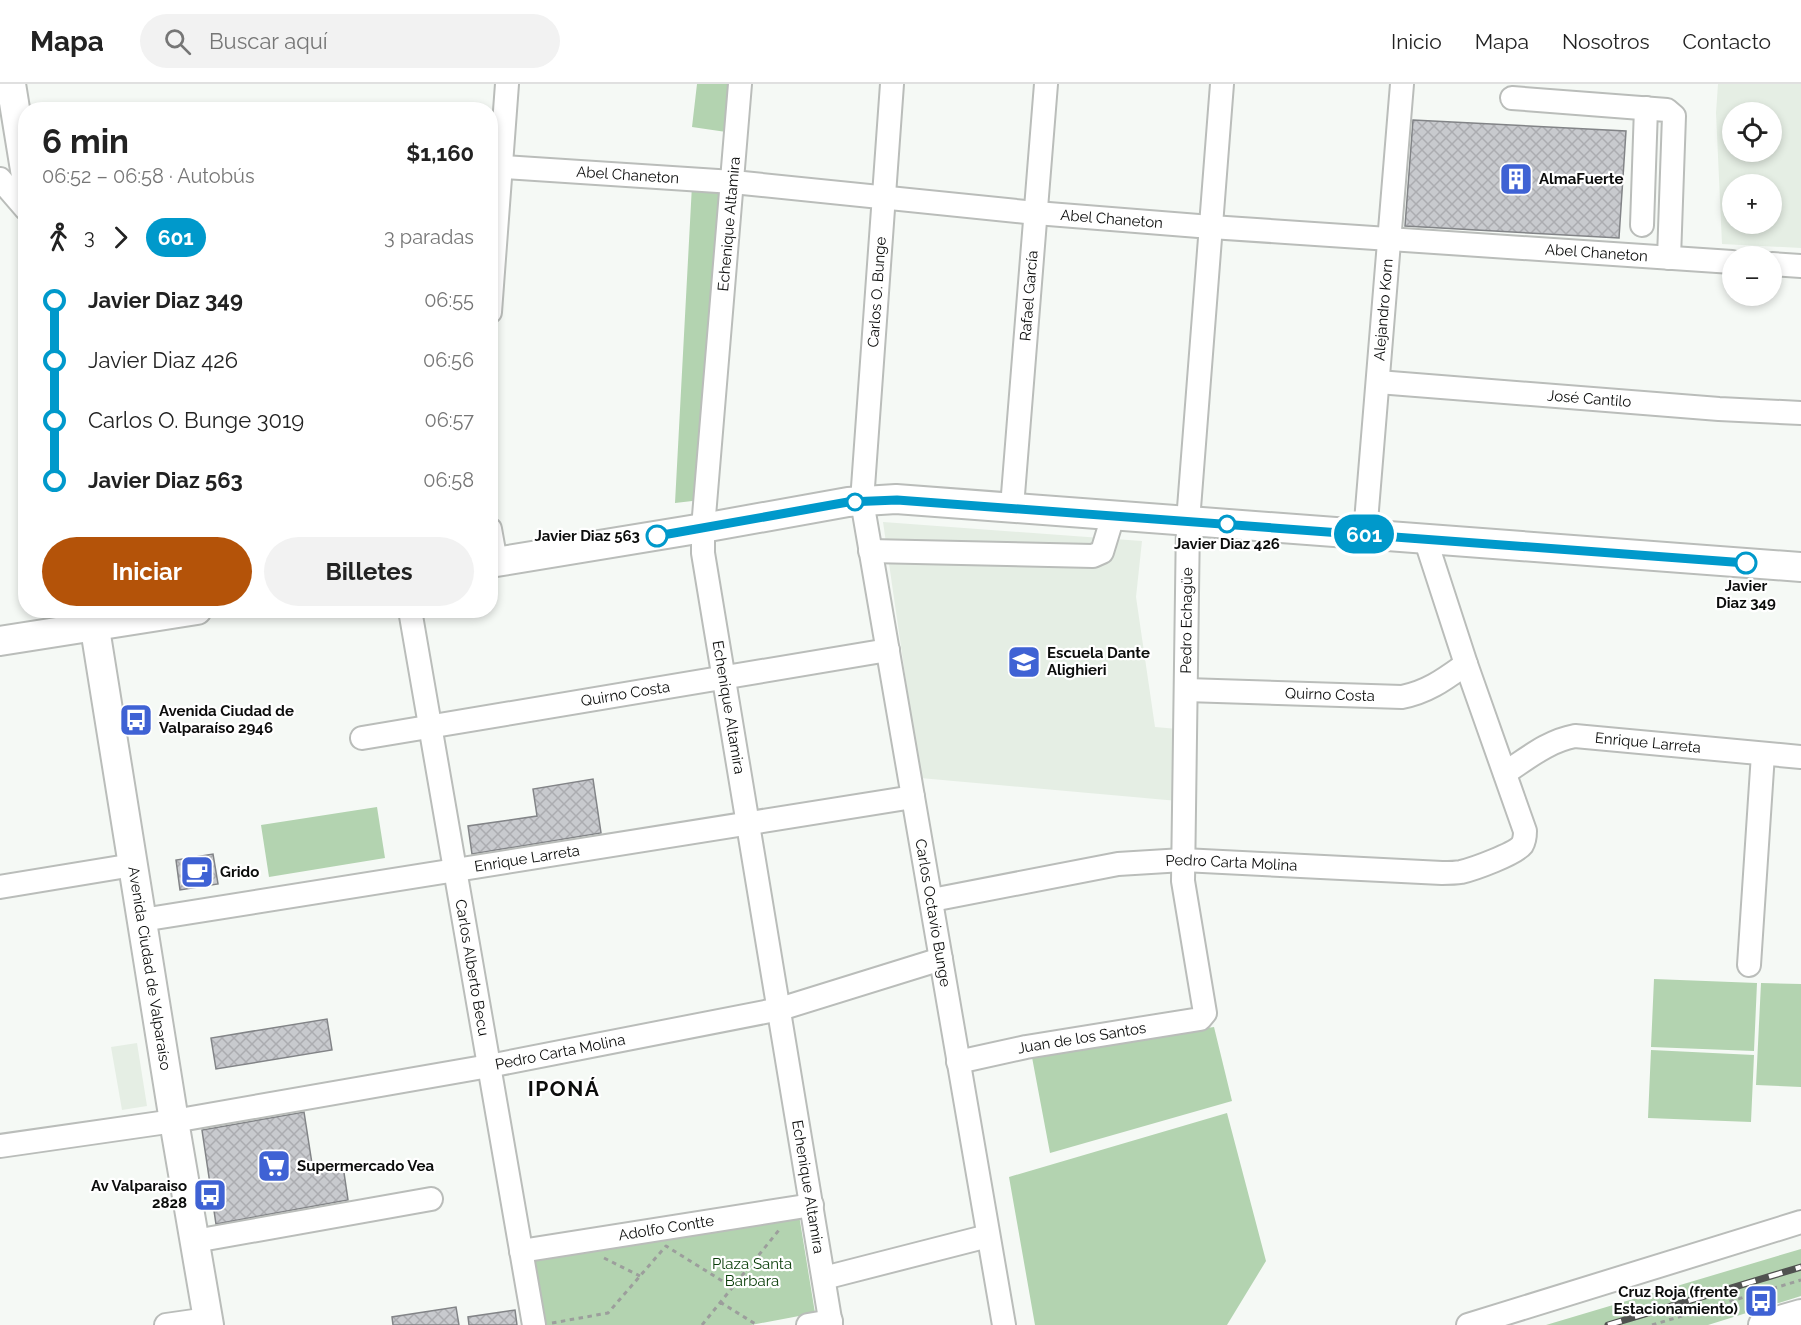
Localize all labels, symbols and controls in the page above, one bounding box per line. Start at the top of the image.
search box [140,14,560,68]
text: Mapa [30,25,104,58]
icon: search [161,25,194,58]
text: Buscar aquí [209,28,328,54]
text: Inicio [1391,29,1442,54]
text: Mapa [1475,29,1529,54]
text: Nosotros [1562,29,1650,54]
text: Contacto [1683,29,1771,54]
map controls [1722,102,1782,306]
button: locate [1722,102,1782,162]
text: 6 min [42,122,129,161]
text: $1,160 [406,140,474,166]
street label: Echenique Altamira [714,156,744,292]
building icon: AlmaFuerte [1498,161,1534,197]
street label: Abel Chaneton [576,163,680,187]
text: 06:52 – 06:58 · Autobús [42,164,255,188]
place label: AlmaFuerte [1539,170,1623,188]
button: + [1722,174,1782,234]
street label: Abel Chaneton [1060,206,1164,232]
icon: walk [42,221,75,254]
icon: forward [104,221,137,254]
text: 3 [84,225,95,249]
text: 601 [158,225,194,250]
text: 3 paradas [384,225,474,249]
street label: Carlos O. Bunge [864,236,890,348]
street label: Abel Chaneton [1544,240,1648,265]
button: − [1722,246,1782,306]
street label: Rafael García [1016,250,1042,342]
street label: Alejandro Korn [1370,258,1397,362]
text: Javier Diaz 349 [88,287,243,313]
text: 06:55 [424,288,474,312]
text: Javier Diaz 426 [88,347,238,373]
text: 06:56 [423,348,474,372]
street label: José Cantilo [1547,386,1632,411]
text: Carlos O. Bunge 3019 [88,407,304,433]
text: 06:57 [424,408,474,432]
text: Javier Diaz 563 [88,467,243,493]
text: 06:58 [423,468,474,492]
unlabelled marker [846,493,864,511]
line badge: 601 [1330,514,1398,554]
marker: Javier Diaz 426 [1218,515,1236,533]
text: 601 [1346,522,1382,547]
marker: Javier Diaz 563 [646,525,668,547]
place label: Javier Diaz 563 [534,527,640,545]
place label: Javier Diaz 426 [1174,535,1280,553]
button: Iniciar [42,537,252,606]
button: Billetes [264,537,474,606]
marker: Javier Diaz 349 [1735,552,1757,574]
street label: Pedro Echagüe [1177,567,1196,674]
place label: Javier Diaz 349 [1716,577,1776,612]
street label: Echenique Altamira [709,639,749,775]
school or university icon: Escuela Dante Alighieri [1006,644,1042,680]
place label: Escuela Dante Alighieri [1047,644,1150,679]
street label: Quirno Costa [580,678,671,710]
street label: Quirno Costa [1285,684,1375,705]
bus stop icon: Avenida Ciudad de Valparaíso 2946 [118,702,154,738]
place label: Avenida Ciudad de Valparaíso 2946 [159,702,294,737]
street label: Enrique Larreta [1594,729,1702,757]
street label: Carlos Octavio Bunge [911,837,955,989]
street label: Enrique Larreta [473,841,581,876]
street label: Pedro Carta Molina [1165,851,1298,875]
cafe icon: Grido [179,854,215,890]
place label: Grido [220,863,259,881]
street label: Avenida Ciudad de Valparaíso [124,865,175,1072]
street label: Carlos Alberto Becu [451,898,493,1038]
street label: Juan de los Santos [1016,1019,1147,1058]
street label: Pedro Carta Molina [493,1031,627,1074]
district label: IPONÁ [528,1076,600,1101]
street label: Echenique Altamira [788,1119,828,1255]
supermarket icon: Supermercado Vea [256,1148,292,1184]
place label: Supermercado Vea [297,1157,434,1175]
place label: Av Valparaiso 2828 [91,1177,187,1212]
bus stop icon: Av Valparaiso 2828 [192,1177,228,1213]
street label: Adolfo Contte [617,1212,715,1244]
park label: Plaza Santa Barbara [712,1255,792,1290]
place label: Cruz Roja (frente Estacionamiento) [1613,1283,1738,1318]
bus stop icon: Cruz Roja (frente Estacionamiento) [1743,1283,1779,1319]

